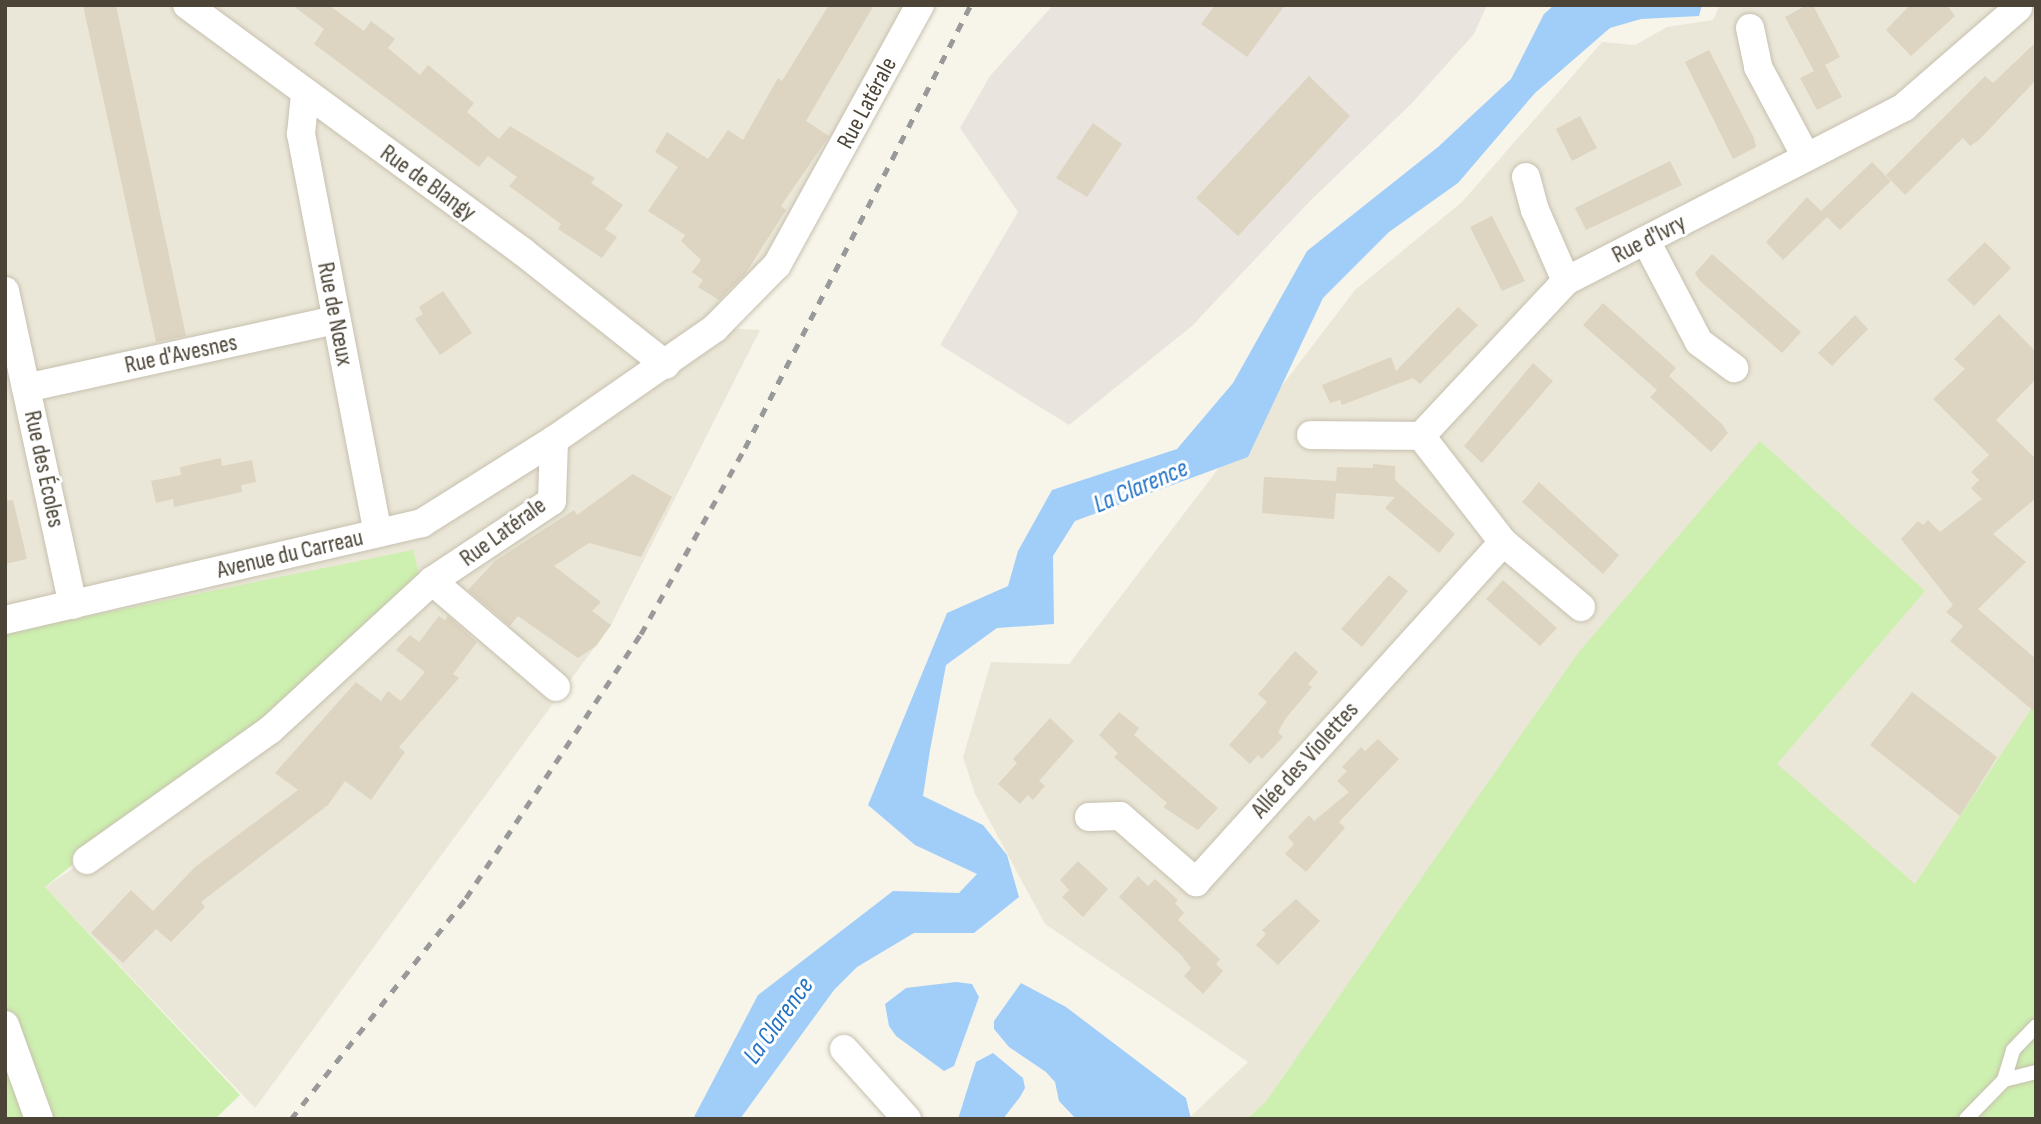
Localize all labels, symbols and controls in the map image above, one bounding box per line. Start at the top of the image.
street label: Rue Latérale [831,52,903,154]
street label: Rue de Blangy [375,139,481,227]
street label: Rue d'Ivry [1607,208,1691,270]
street label: Rue de Nœux [311,260,359,368]
street label: Rue d'Avesnes [122,328,240,380]
street label: Rue des Écoles [18,408,70,530]
water label: La Clarence [1089,453,1193,521]
street label: Rue Latérale [454,491,552,573]
street label: Avenue du Carreau [214,523,366,585]
street label: Allée des Violettes [1245,696,1365,824]
water label: La Clarence [737,972,821,1070]

